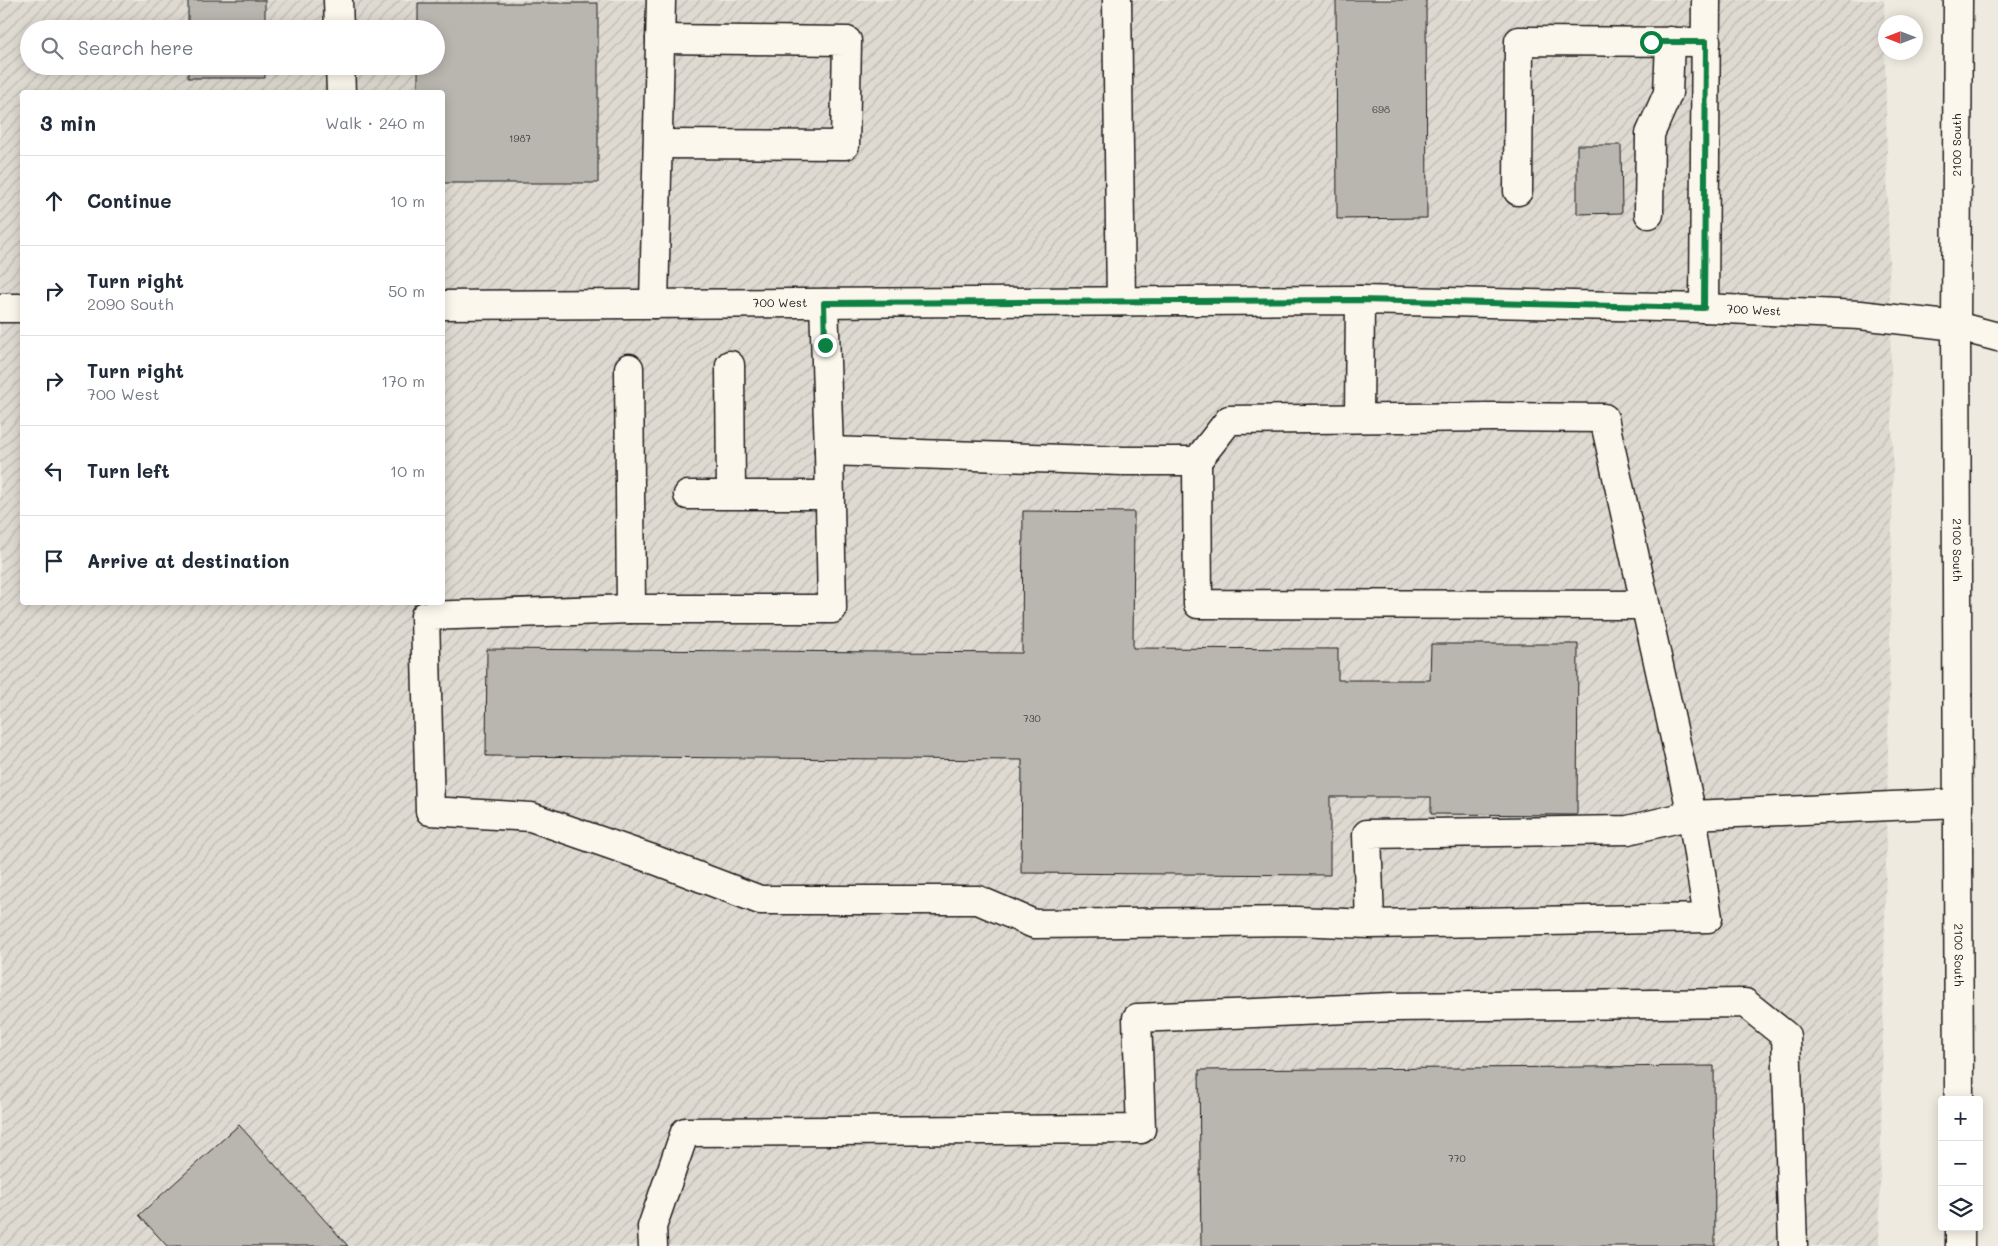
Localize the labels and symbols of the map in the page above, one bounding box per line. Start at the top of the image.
north arrow [1878,15,1923,60]
route start [1640,31,1663,54]
house number: 698 [1372,102,1390,116]
street label: 2100 South [1948,113,1964,177]
house number: 1987 [509,131,531,145]
street label: 700 West [753,294,807,310]
street label: 700 West [1726,300,1781,318]
route end [814,334,837,357]
street label: 2100 South [1950,518,1966,582]
house number: 730 [1023,711,1041,725]
street label: 2100 South [1951,923,1968,987]
house number: 770 [1448,1151,1466,1165]

